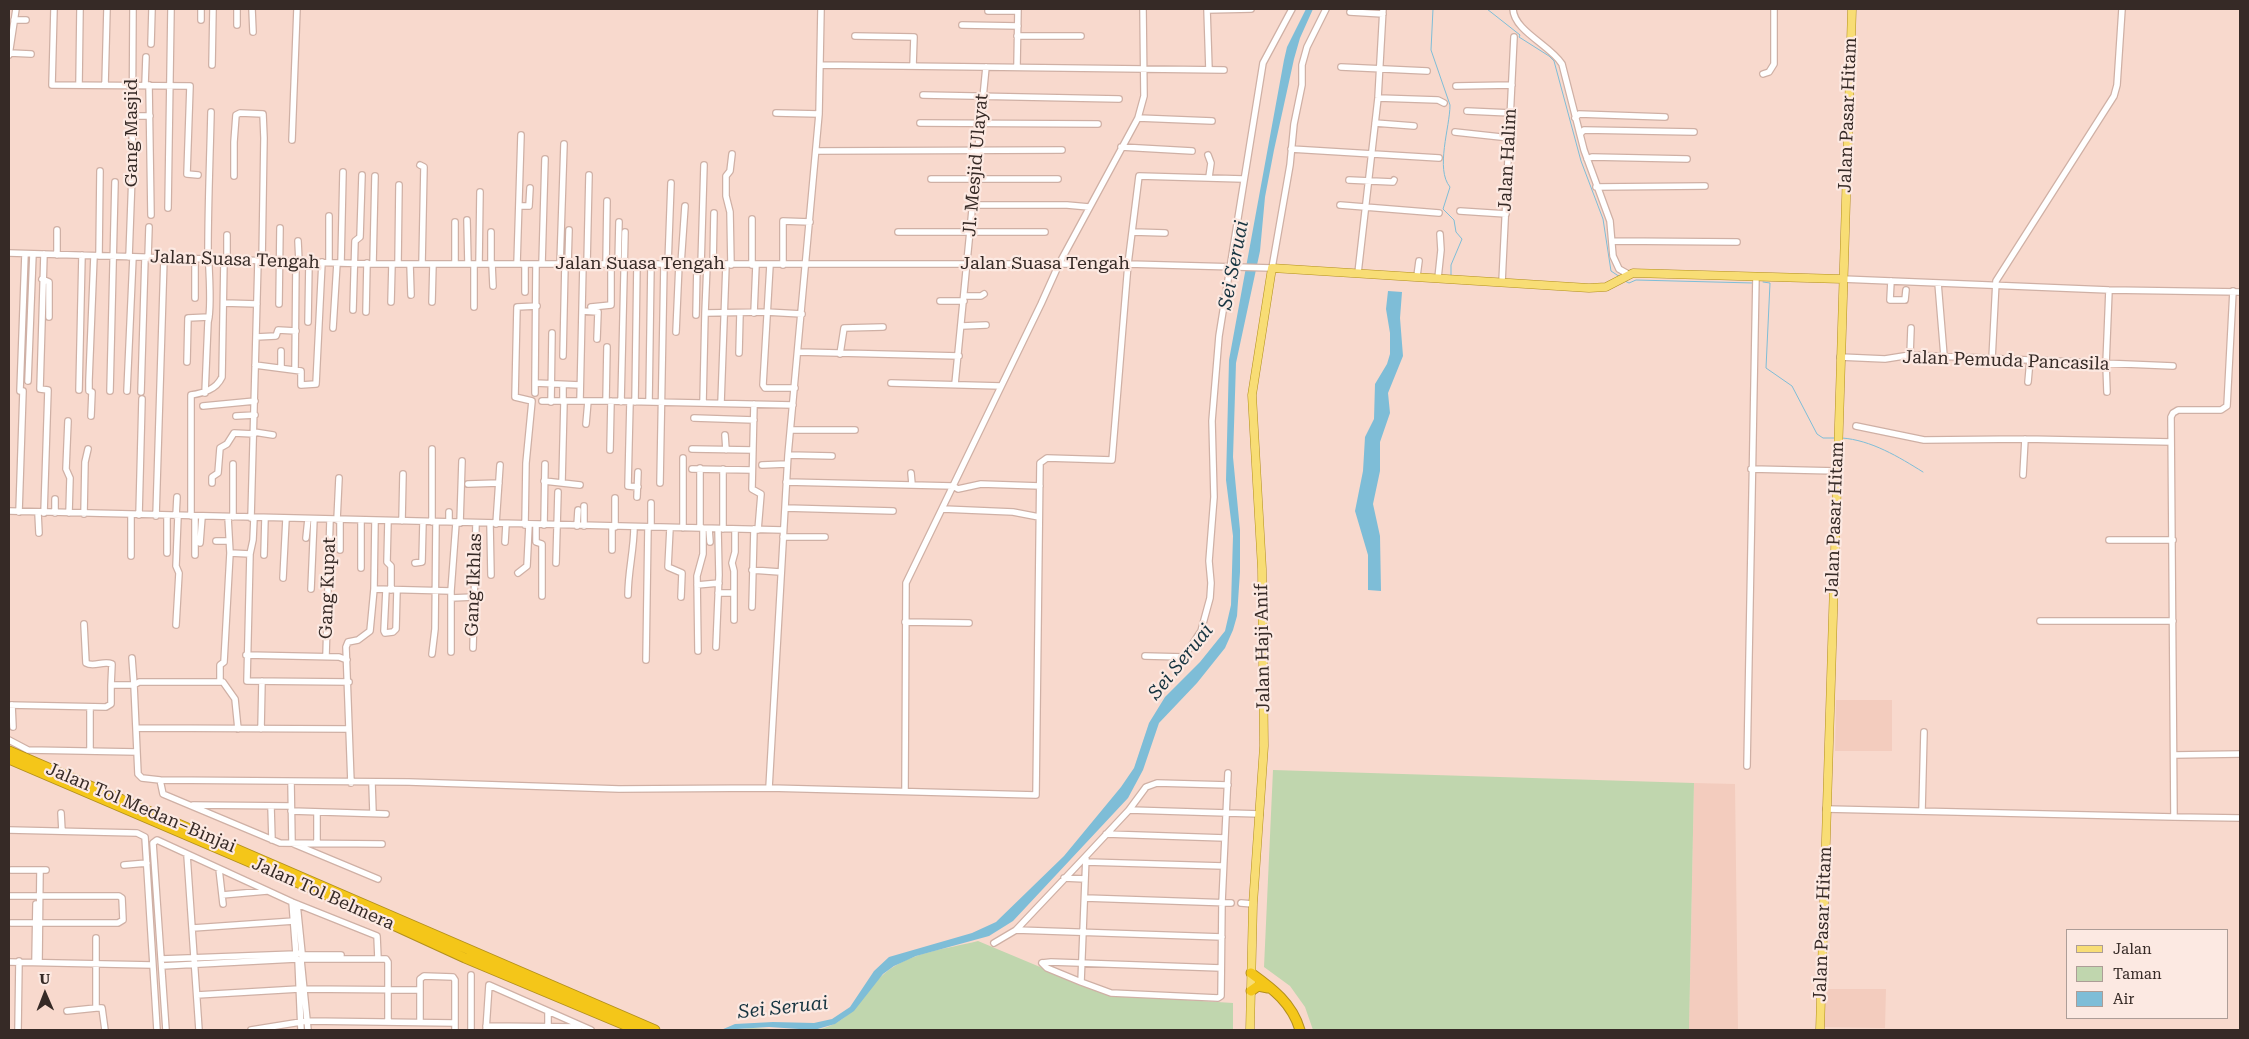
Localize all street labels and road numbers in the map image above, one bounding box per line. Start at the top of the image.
street label: Jalan Pasar Hitam [1834,37,1862,193]
street label: Gang Masjid [121,79,143,187]
street label: Jl. Mesjid Ulayat [959,93,993,237]
street label: Jalan Halim [1495,108,1521,212]
street label: Jalan Suasa Tengah [150,246,320,274]
street label: Jalan Suasa Tengah [555,253,725,275]
street label: Jalan Suasa Tengah [960,253,1130,275]
street label: Jalan Pemuda Pancasila [1902,347,2110,375]
street label: Jalan Pasar Hitam [1821,441,1849,597]
street label: Gang Ikhlas [461,533,487,637]
street label: Gang Kupat [315,537,341,639]
street label: Jalan Haji Anif [1251,584,1275,712]
street label: Jalan Tol Medan–Binjai [43,758,239,858]
street label: Jalan Pasar Hitam [1809,846,1837,1002]
street label: Jalan Tol Belmera [248,853,398,935]

